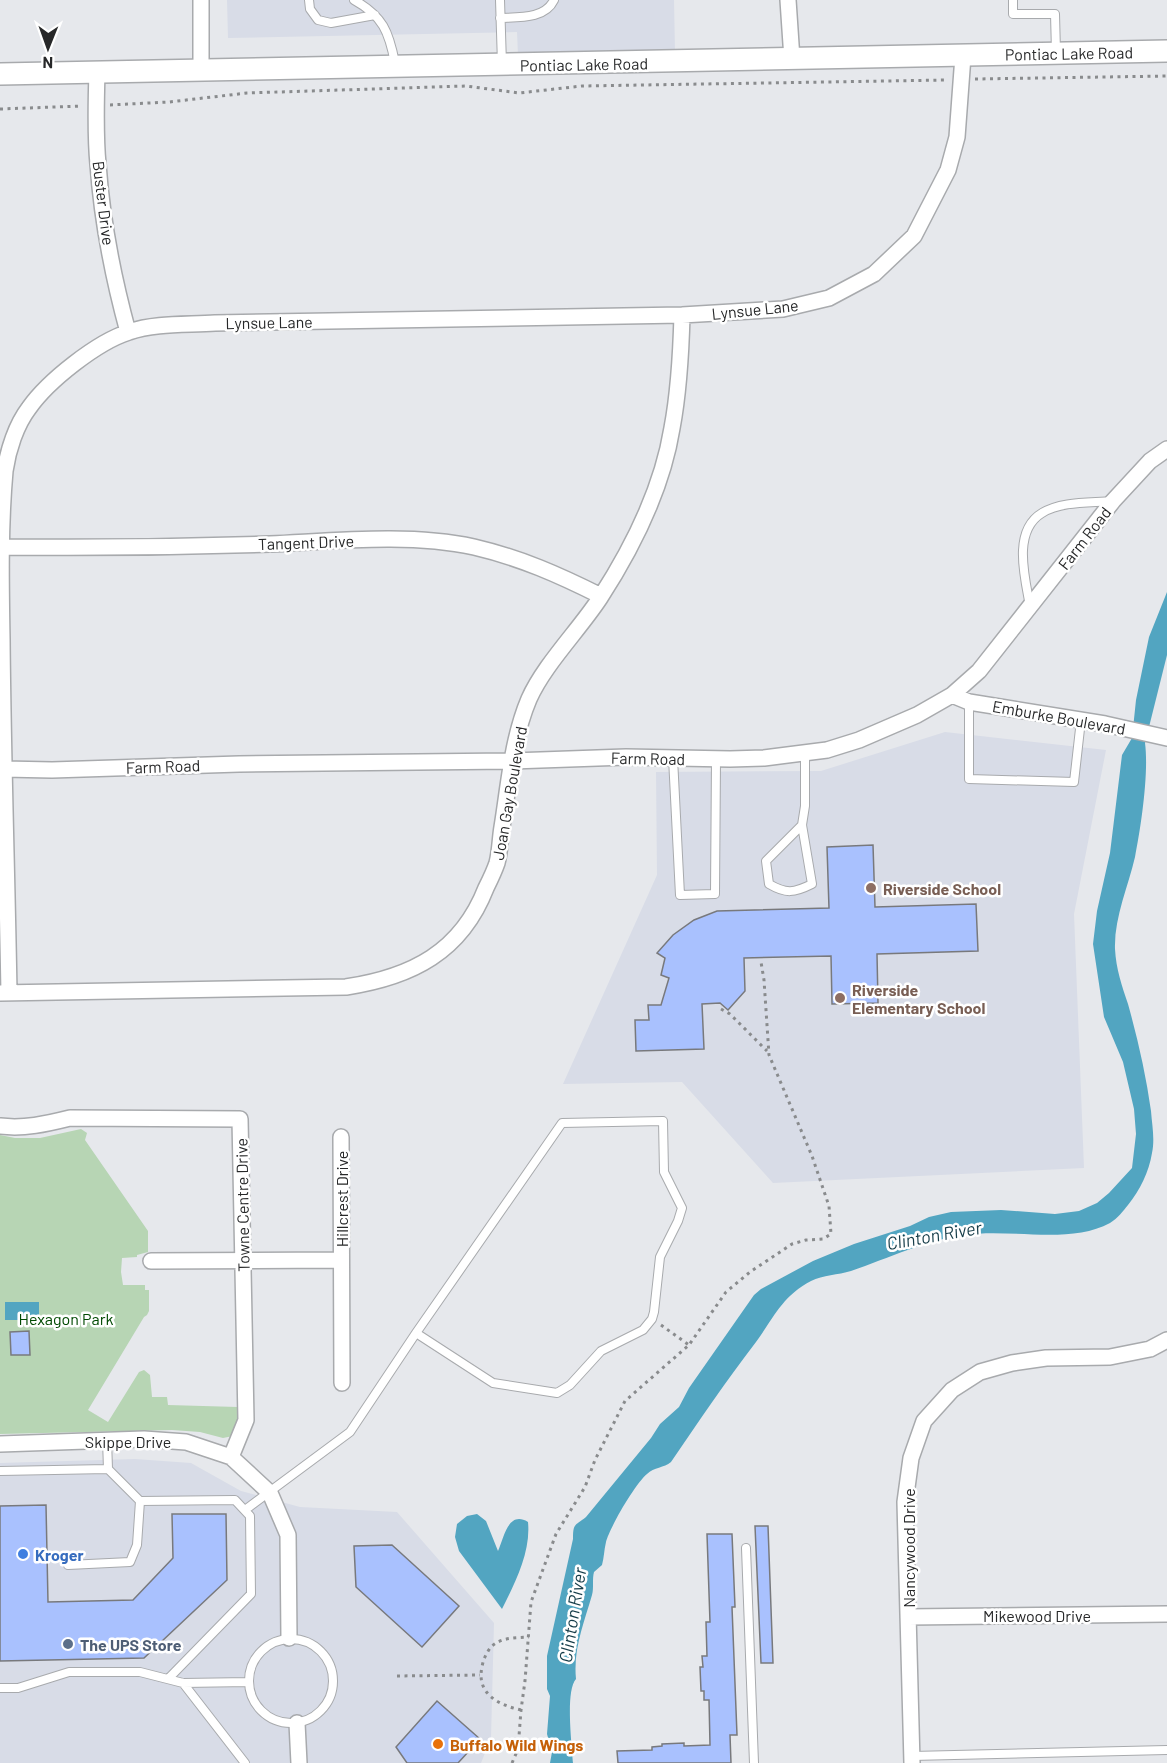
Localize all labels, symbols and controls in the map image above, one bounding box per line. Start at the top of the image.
north arrow [18,18,78,78]
street label: Pontiac Lake Road [1005,42,1133,64]
street label: Pontiac Lake Road [520,53,648,75]
text: N [42,54,53,73]
street label: Buster Drive [89,160,119,246]
street label: Lynsue Lane [711,295,799,323]
street label: Lynsue Lane [225,312,313,332]
street label: Farm Road [1054,503,1114,573]
street label: Tangent Drive [258,531,354,553]
street label: Emburke Boulevard [991,696,1127,738]
street label: Joan Gay Boulevard [488,725,530,861]
street label: Farm Road [611,748,685,768]
street label: Farm Road [125,755,201,777]
place label: Riverside School [883,879,1001,898]
marker: Riverside School [864,881,878,895]
place label: Riverside Elementary School [852,980,986,1017]
marker: Riverside Elementary School [833,991,847,1005]
street label: Towne Centre Drive [231,1138,253,1272]
street label: Hillcrest Drive [332,1151,351,1247]
water label: Clinton River [885,1216,984,1254]
park label: Hexagon Park [18,1309,114,1328]
street label: Skippe Drive [85,1432,171,1451]
street label: Nancywood Drive [899,1488,918,1608]
place label: Kroger [35,1545,84,1564]
marker: Kroger [16,1547,30,1561]
water label: Clinton River [554,1565,590,1664]
street label: Mikewood Drive [983,1606,1091,1625]
place label: The UPS Store [80,1635,182,1654]
marker: The UPS Store [61,1637,75,1651]
place label: Buffalo Wild Wings [450,1735,583,1754]
marker: Buffalo Wild Wings [431,1737,445,1751]

